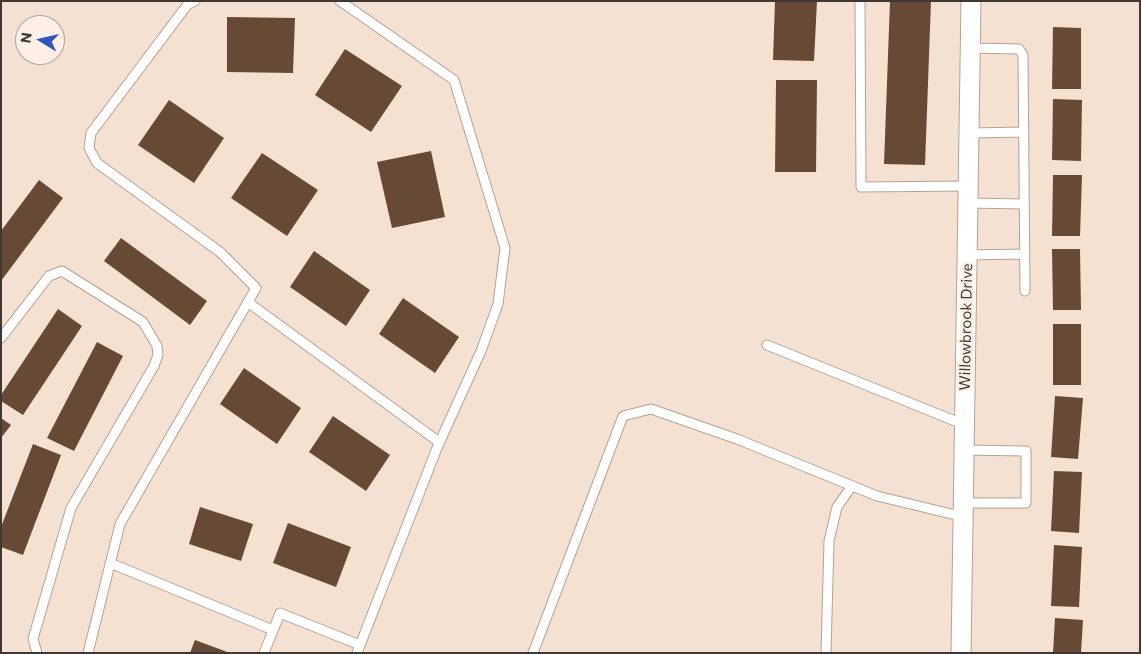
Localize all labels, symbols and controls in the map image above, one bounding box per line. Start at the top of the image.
north arrow [15,15,65,65]
text: N [16,31,35,44]
street label: Willowbrook Drive [956,263,976,391]

